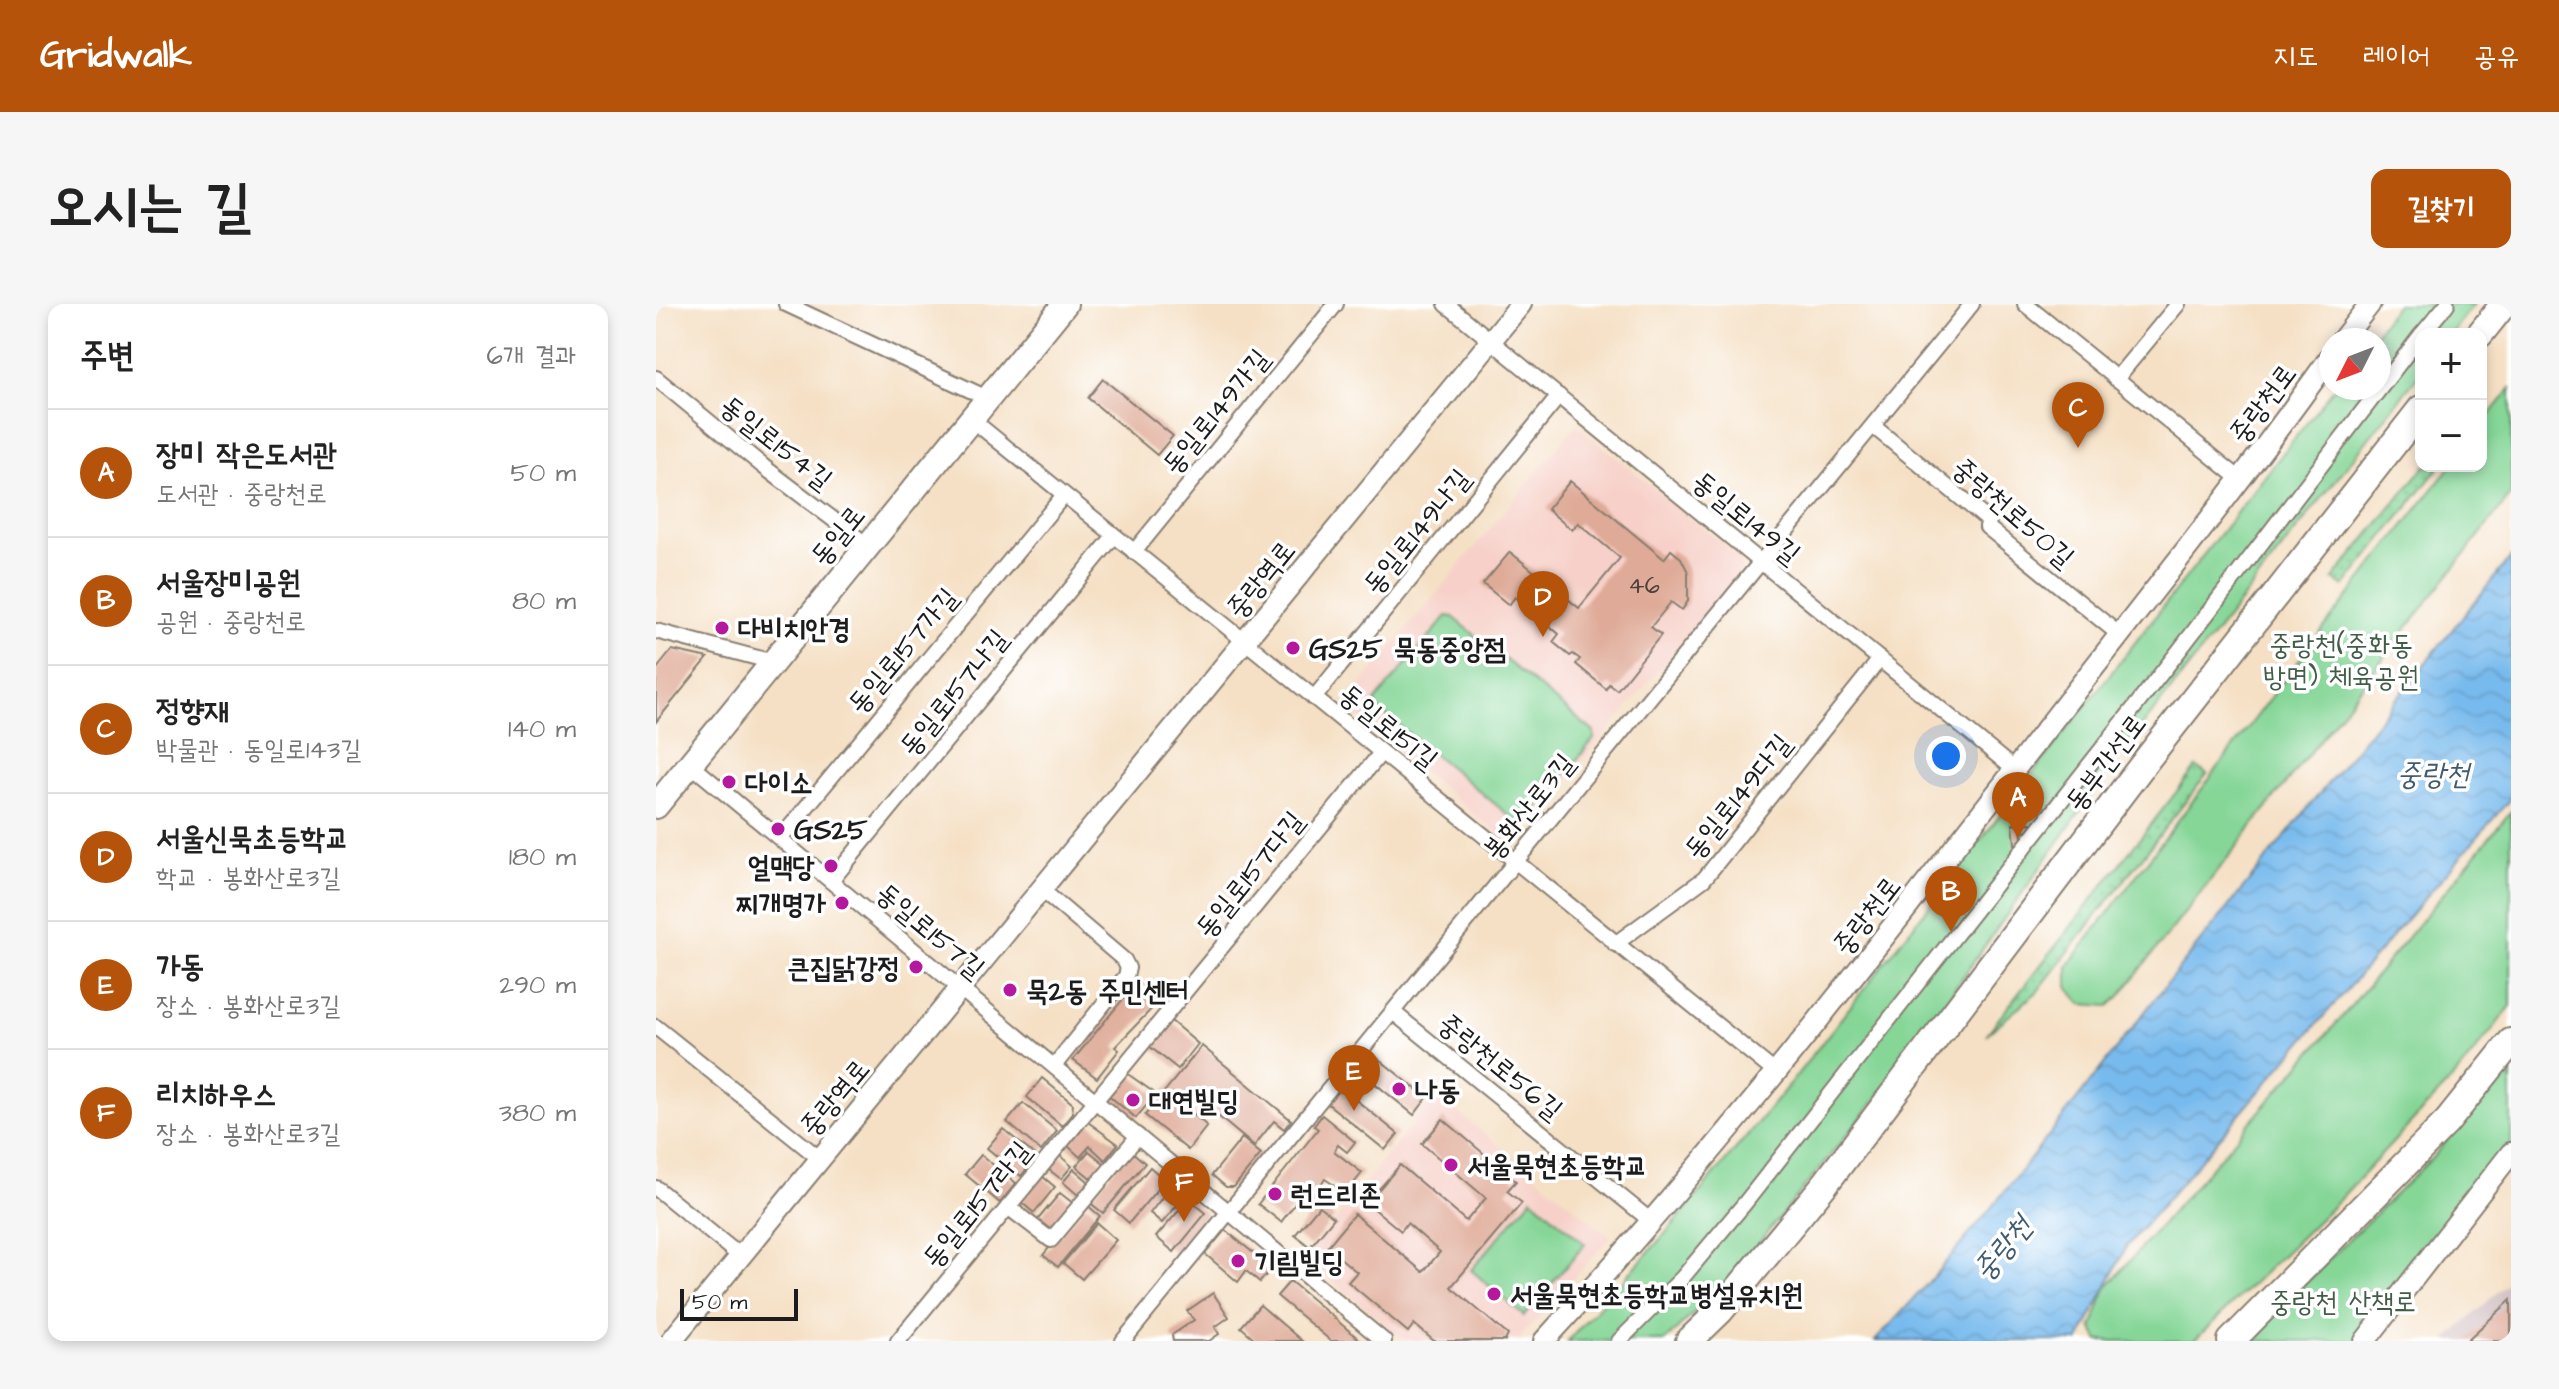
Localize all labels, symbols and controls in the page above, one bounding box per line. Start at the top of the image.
text: Gridwalk [40,30,192,82]
text: 지도 [2273,37,2318,76]
text: 레이어 [2362,37,2430,76]
text: 공유 [2474,37,2519,76]
text: 오시는 길 [48,169,251,247]
button: 길찾기 [2371,169,2511,248]
north arrow [2319,328,2391,400]
map controls [2415,328,2487,472]
button: + [2415,328,2487,400]
text: 주변 [80,332,135,380]
text: 6개 결과 [487,338,576,374]
street label: 동일로149가길 [1153,341,1279,483]
street label: 중랑천로 [2221,356,2306,452]
pin: C [2052,382,2104,448]
street label: 동일로154길 [712,387,840,499]
button: − [2415,400,2487,472]
text: 장미 작은도서관 [156,434,337,476]
street label: 중랑천로50길 [1944,449,2082,577]
text: A [98,455,114,491]
text: 50 m [511,455,576,491]
street label: 동일로149나길 [1354,461,1480,603]
street label: 동일로149길 [1684,463,1808,574]
text: 도서관 · 중랑천로 [156,476,327,512]
street label: 동일로 [802,497,875,574]
street label: 중랑역로 [1218,533,1305,627]
text: 서울장미공원 [156,562,301,604]
house number: 46 [1628,569,1660,603]
pin: D [1517,571,1569,637]
street label: 동일로157가길 [839,580,967,722]
text: B [97,583,115,619]
text: 80 m [512,583,576,619]
text: 공원 · 중랑천로 [156,604,306,640]
place label: 다비치안경 [738,610,851,649]
marker: 다비치안경 [713,619,731,637]
street label: 동일로157나길 [891,621,1018,765]
park label: 중랑천(중화동 방면) 체육공원 [2263,626,2419,697]
place label: GS25 묵동중앙점 [1309,630,1506,669]
marker: GS25 묵동중앙점 [1284,639,1302,657]
street label: 동일로151길 [1330,675,1446,779]
text: 정향재 [156,690,228,732]
street label: 동부간선로 [2057,706,2156,820]
text: C [97,711,115,747]
text: 140 m [508,711,576,747]
street label: 동일로149다길 [1675,726,1801,868]
text: 박물관 · 동일로143길 [156,732,361,768]
your location [1926,736,1966,776]
street label: 봉화산로3길 [1474,745,1584,869]
water label: 중랑천 [2397,754,2472,796]
place label: 다이소 [745,764,813,803]
pin: A [1992,772,2044,838]
marker: 다이소 [720,773,738,791]
street label: 동일로157다길 [1187,803,1314,947]
place label: GS25 [794,811,868,850]
text: 서울신묵초등학교 [156,818,349,860]
marker: GS25 [769,820,787,838]
text: D [98,839,114,875]
text: 180 m [509,839,576,875]
place label: 얼맥당 [747,848,815,887]
marker: 얼맥당 [822,857,840,875]
text: 학교 · 봉화산로3길 [156,860,340,896]
pin: B [1925,866,1977,932]
street label: 중랑천로 [1824,868,1910,963]
street label: 동일로157길 [867,874,993,988]
place label: 찌개명가 [736,885,826,924]
marker: 찌개명가 [833,894,851,912]
text: 가동 [156,946,204,988]
place label: 큰집닭강정 [787,949,900,988]
marker: 큰집닭강정 [907,958,925,976]
text: E [98,967,114,1003]
text: 290 m [499,967,576,1003]
place label: 묵2동 주민센터 [1026,972,1188,1011]
marker: 묵2동 주민센터 [1001,981,1019,999]
text: 장소 · 봉화산로3길 [156,988,340,1024]
street label: 중랑천로56길 [1429,1005,1571,1130]
pin: E [1328,1045,1380,1111]
street label: 중랑역로 [791,1051,879,1145]
place label: 나동 [1415,1071,1460,1110]
text: 리치하우스 [156,1074,277,1116]
marker: 나동 [1390,1080,1408,1098]
place label: 대연빌딩 [1149,1082,1239,1121]
marker: 대연빌딩 [1124,1091,1142,1109]
text: F [97,1095,115,1131]
text: 380 m [499,1095,576,1131]
text: 장소 · 봉화산로3길 [156,1116,340,1152]
street label: 동일로157라길 [914,1133,1041,1277]
place label: 서울묵현초등학교 [1467,1147,1647,1186]
pin: F [1158,1156,1210,1222]
marker: 서울묵현초등학교 [1442,1156,1460,1174]
place label: 런드리존 [1291,1176,1381,1215]
marker: 런드리존 [1266,1185,1284,1203]
water label: 중랑천 [1963,1205,2044,1290]
place label: 기림빌딩 [1254,1243,1344,1282]
marker: 기림빌딩 [1229,1252,1247,1270]
place label: 서울묵현초등학교병설유치원 [1510,1276,1803,1315]
park label: 중랑천 산책로 [2270,1283,2416,1322]
scale bar [680,1285,798,1321]
marker: 서울묵현초등학교병설유치원 [1485,1285,1503,1303]
text: 50 m [692,1287,747,1318]

